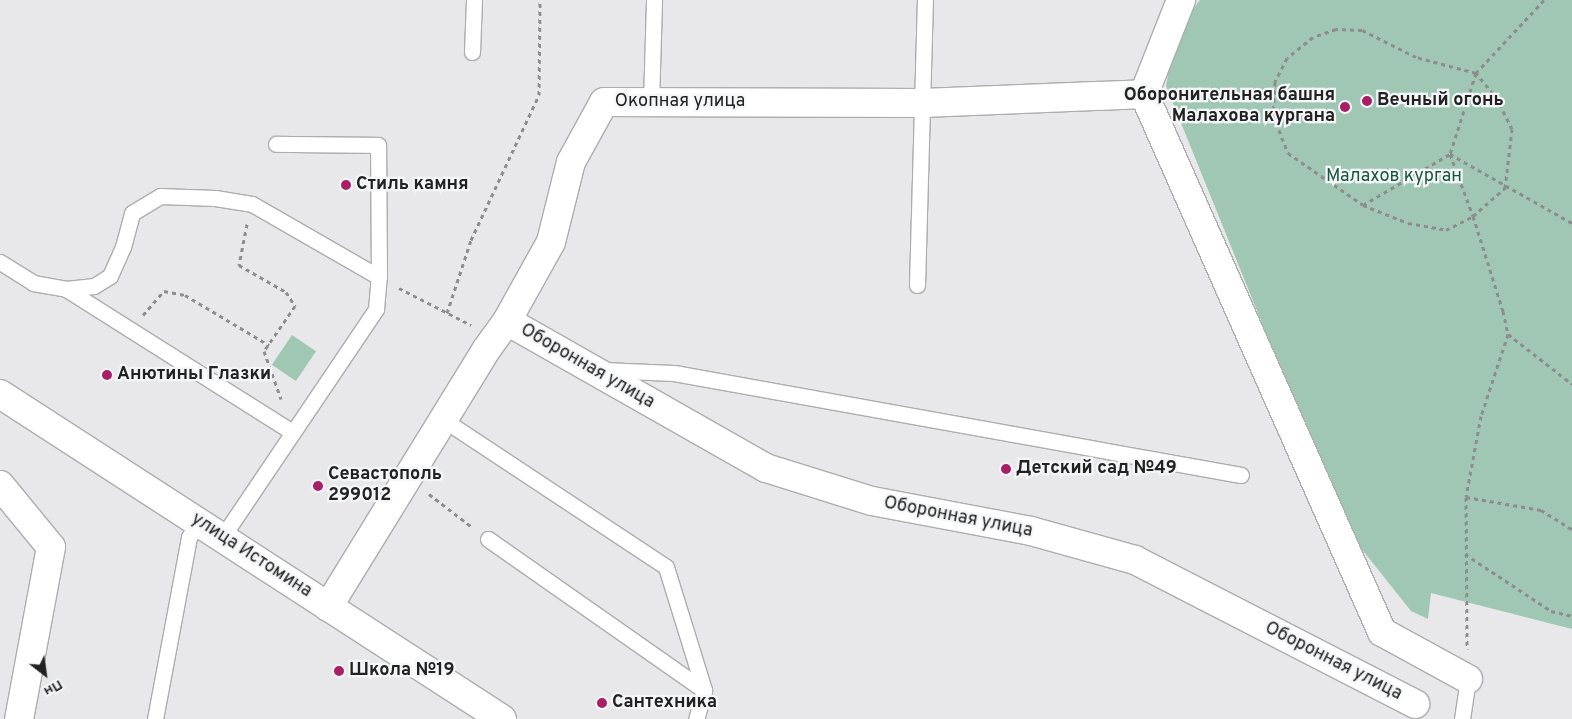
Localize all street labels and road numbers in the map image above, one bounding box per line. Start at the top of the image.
street label: Окопная улица [615,91,745,113]
street label: Оборонная улица [516,320,658,414]
street label: Оборонная улица [882,493,1034,543]
street label: улица Истомина [187,509,315,603]
street label: Оборонная улица [1261,618,1405,706]

